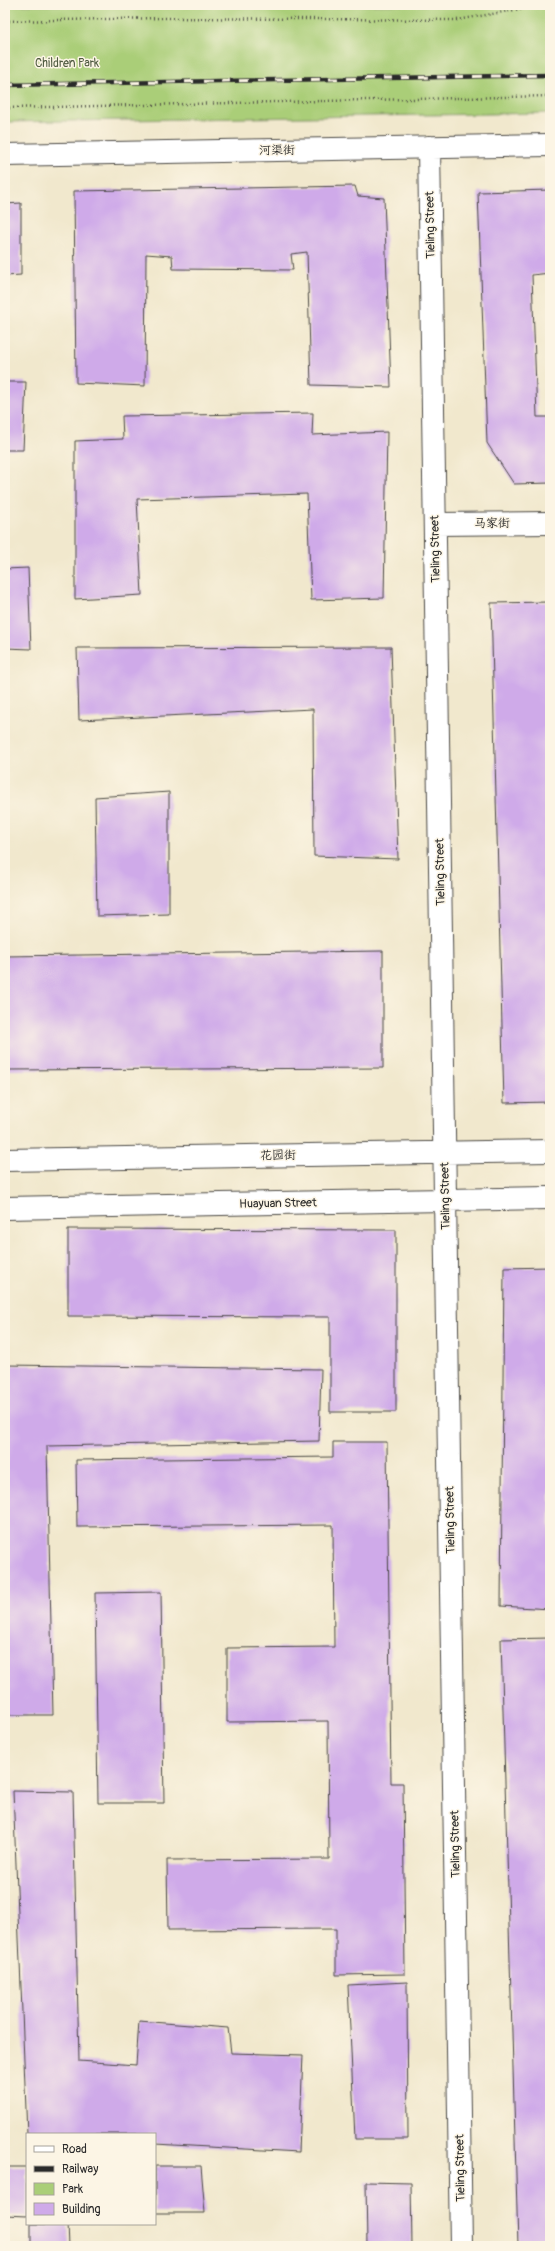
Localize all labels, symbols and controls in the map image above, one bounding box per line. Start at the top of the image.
park label: Children Park [35,56,99,71]
street label: 河渠街 [259,143,295,158]
street label: Tieling Street [422,191,439,259]
street label: Tieling Street [427,515,444,583]
street label: 马家街 [474,516,510,531]
street label: Tieling Street [432,838,449,906]
street label: 花园街 [260,1148,296,1163]
street label: Tieling Street [437,1162,454,1230]
street label: Huayuan Street [239,1195,317,1212]
street label: Tieling Street [442,1486,459,1554]
street label: Tieling Street [447,1810,464,1878]
legend [26,2133,156,2225]
street label: Tieling Street [452,2134,469,2202]
text: Road [62,2142,87,2157]
text: Railway [62,2162,98,2177]
text: Park [62,2182,83,2197]
text: Building [62,2202,101,2217]

